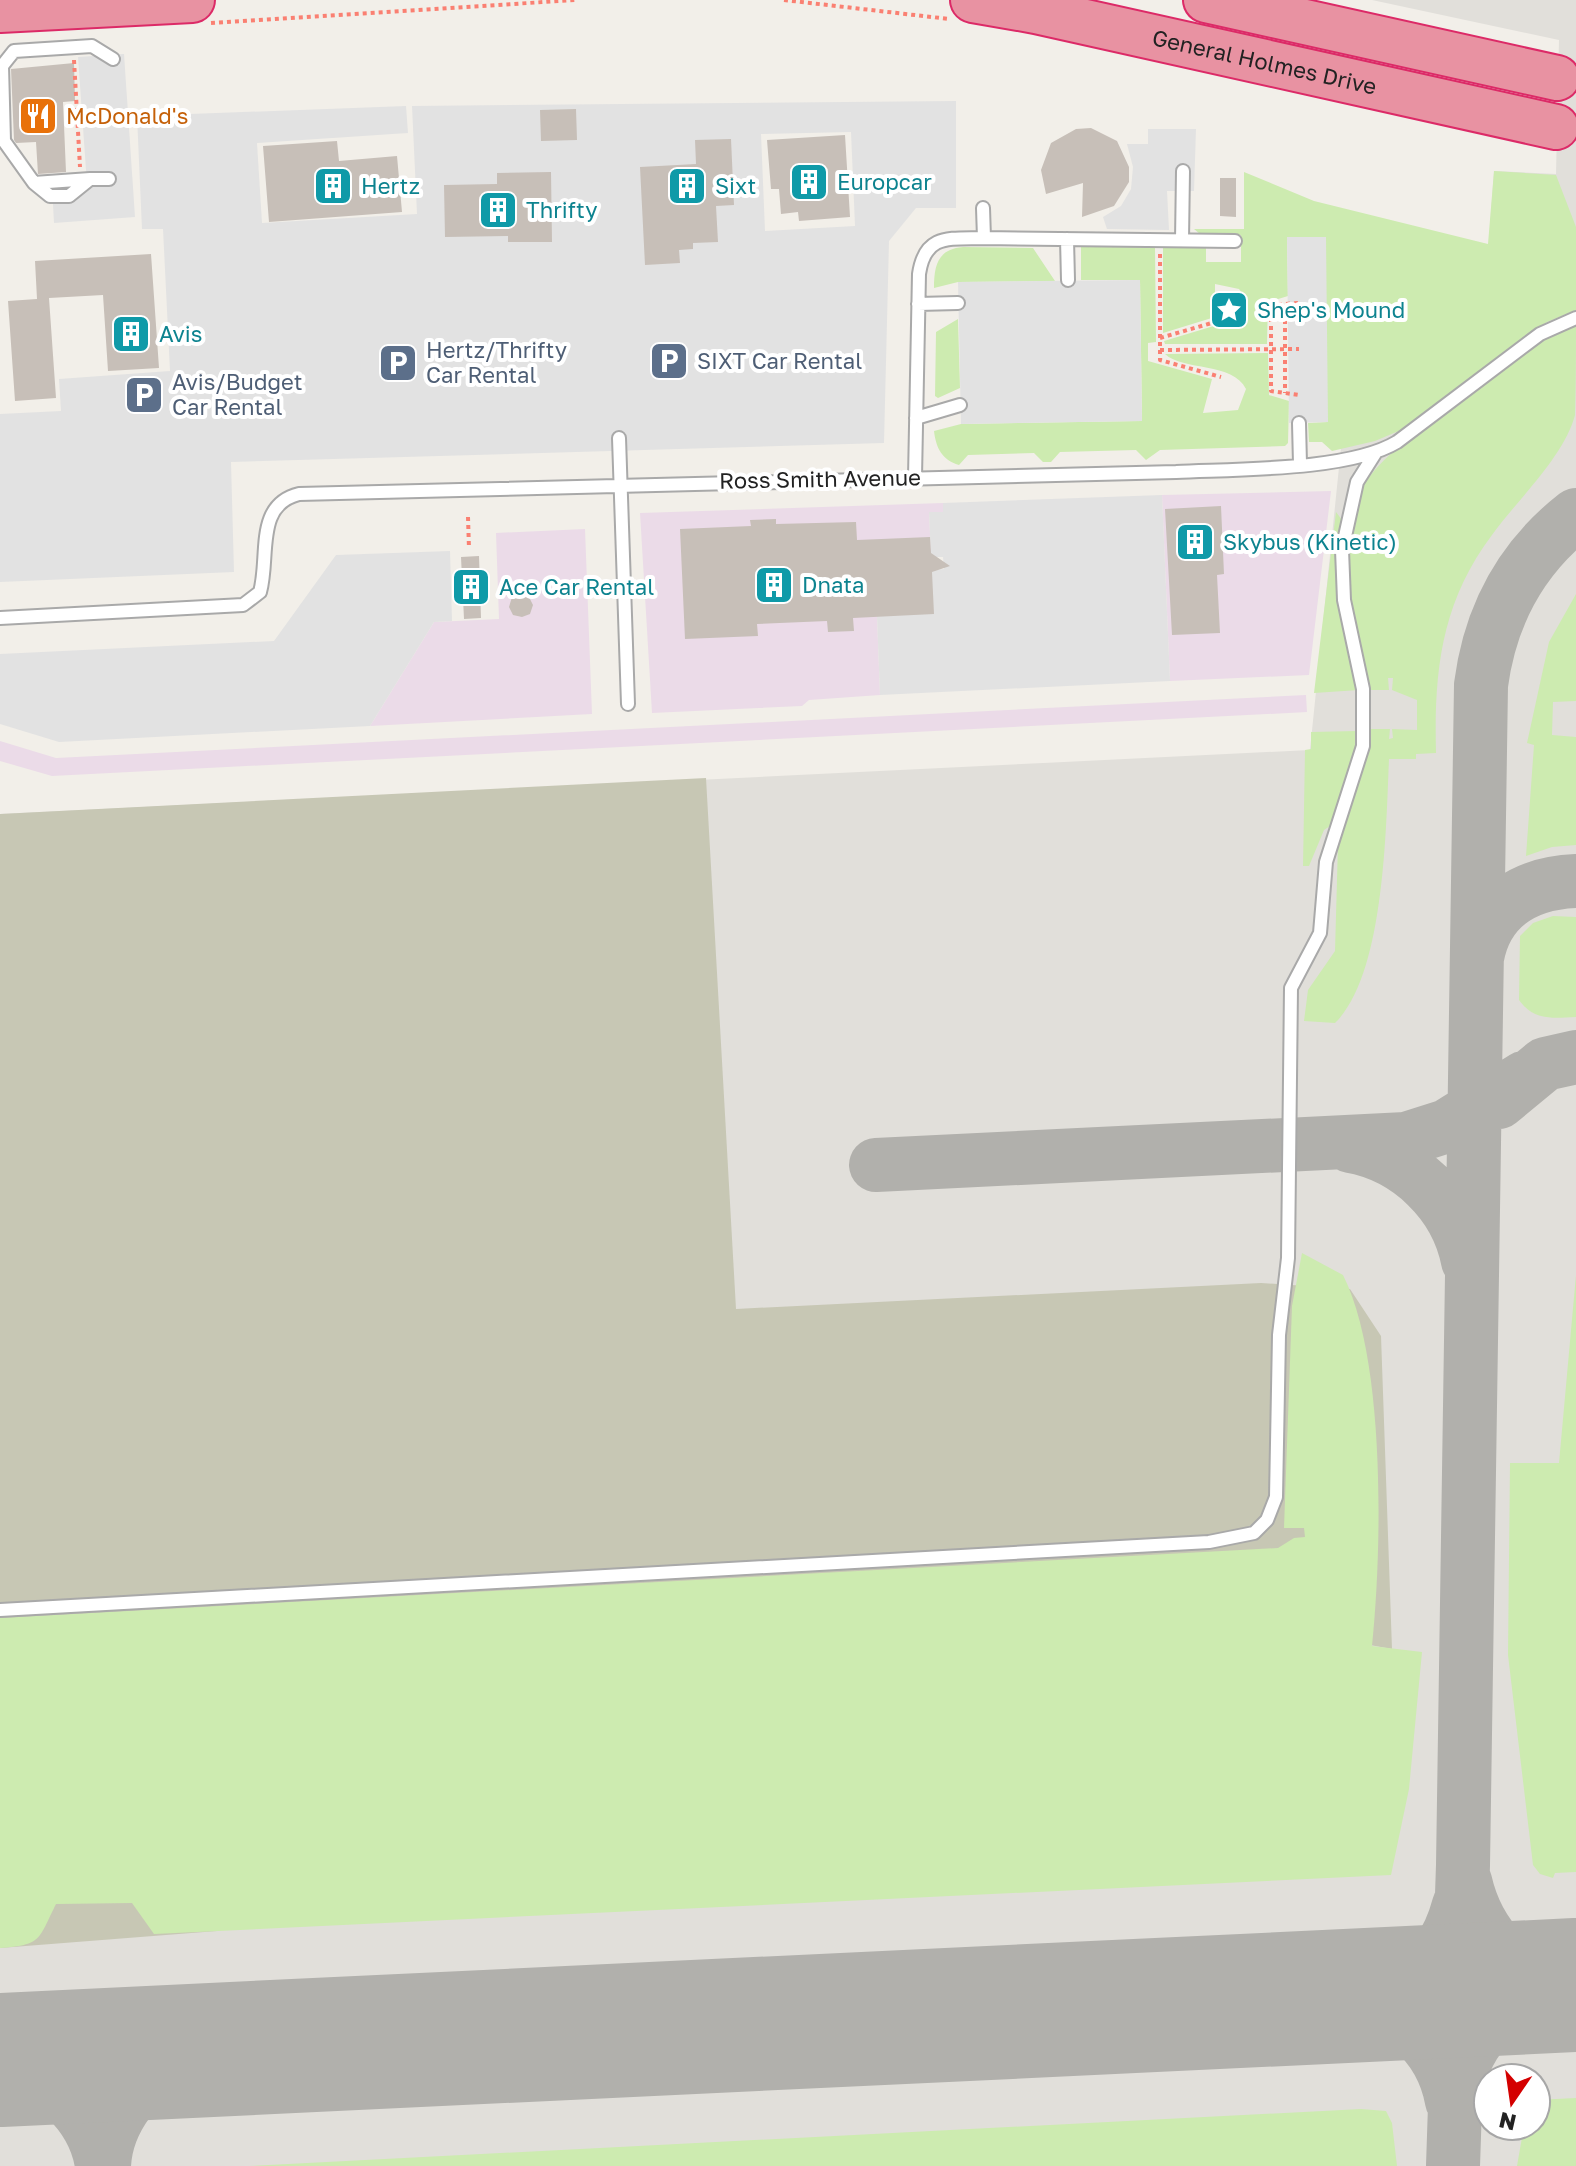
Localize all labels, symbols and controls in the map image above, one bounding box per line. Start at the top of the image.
street label: General Holmes Drive [1150,23,1379,100]
restaurant icon: McDonald's [17,95,59,137]
place label: McDonald's [66,102,188,129]
building icon: Europcar [788,161,830,203]
building icon: Hertz [312,165,354,207]
building icon: Sixt [666,165,708,207]
place label: Europcar [837,168,932,195]
place label: Hertz [361,172,420,199]
place label: Sixt [715,172,756,199]
building icon: Thrifty [477,189,519,231]
place label: Thrifty [526,196,597,223]
place icon: Shep's Mound [1208,289,1250,331]
place label: Shep's Mound [1257,296,1405,323]
building icon: Avis [110,313,152,355]
place label: Avis [159,320,202,347]
place label: Hertz/Thrifty Car Rental [426,336,567,388]
parking icon: SIXT Car Rental [648,340,690,382]
parking icon: Hertz/Thrifty Car Rental [377,342,419,384]
place label: SIXT Car Rental [697,347,862,374]
place label: Avis/Budget Car Rental [172,368,303,420]
parking icon: Avis/Budget Car Rental [123,374,165,416]
street label: Ross Smith Avenue [719,463,921,494]
building icon: Skybus (Kinetic) [1174,521,1216,563]
place label: Skybus (Kinetic) [1223,528,1397,555]
building icon: Dnata [753,564,795,606]
building icon: Ace Car Rental [450,566,492,608]
place label: Dnata [802,571,864,598]
place label: Ace Car Rental [499,573,654,600]
north arrow [1472,2062,1552,2142]
text: N [1496,2107,1519,2137]

